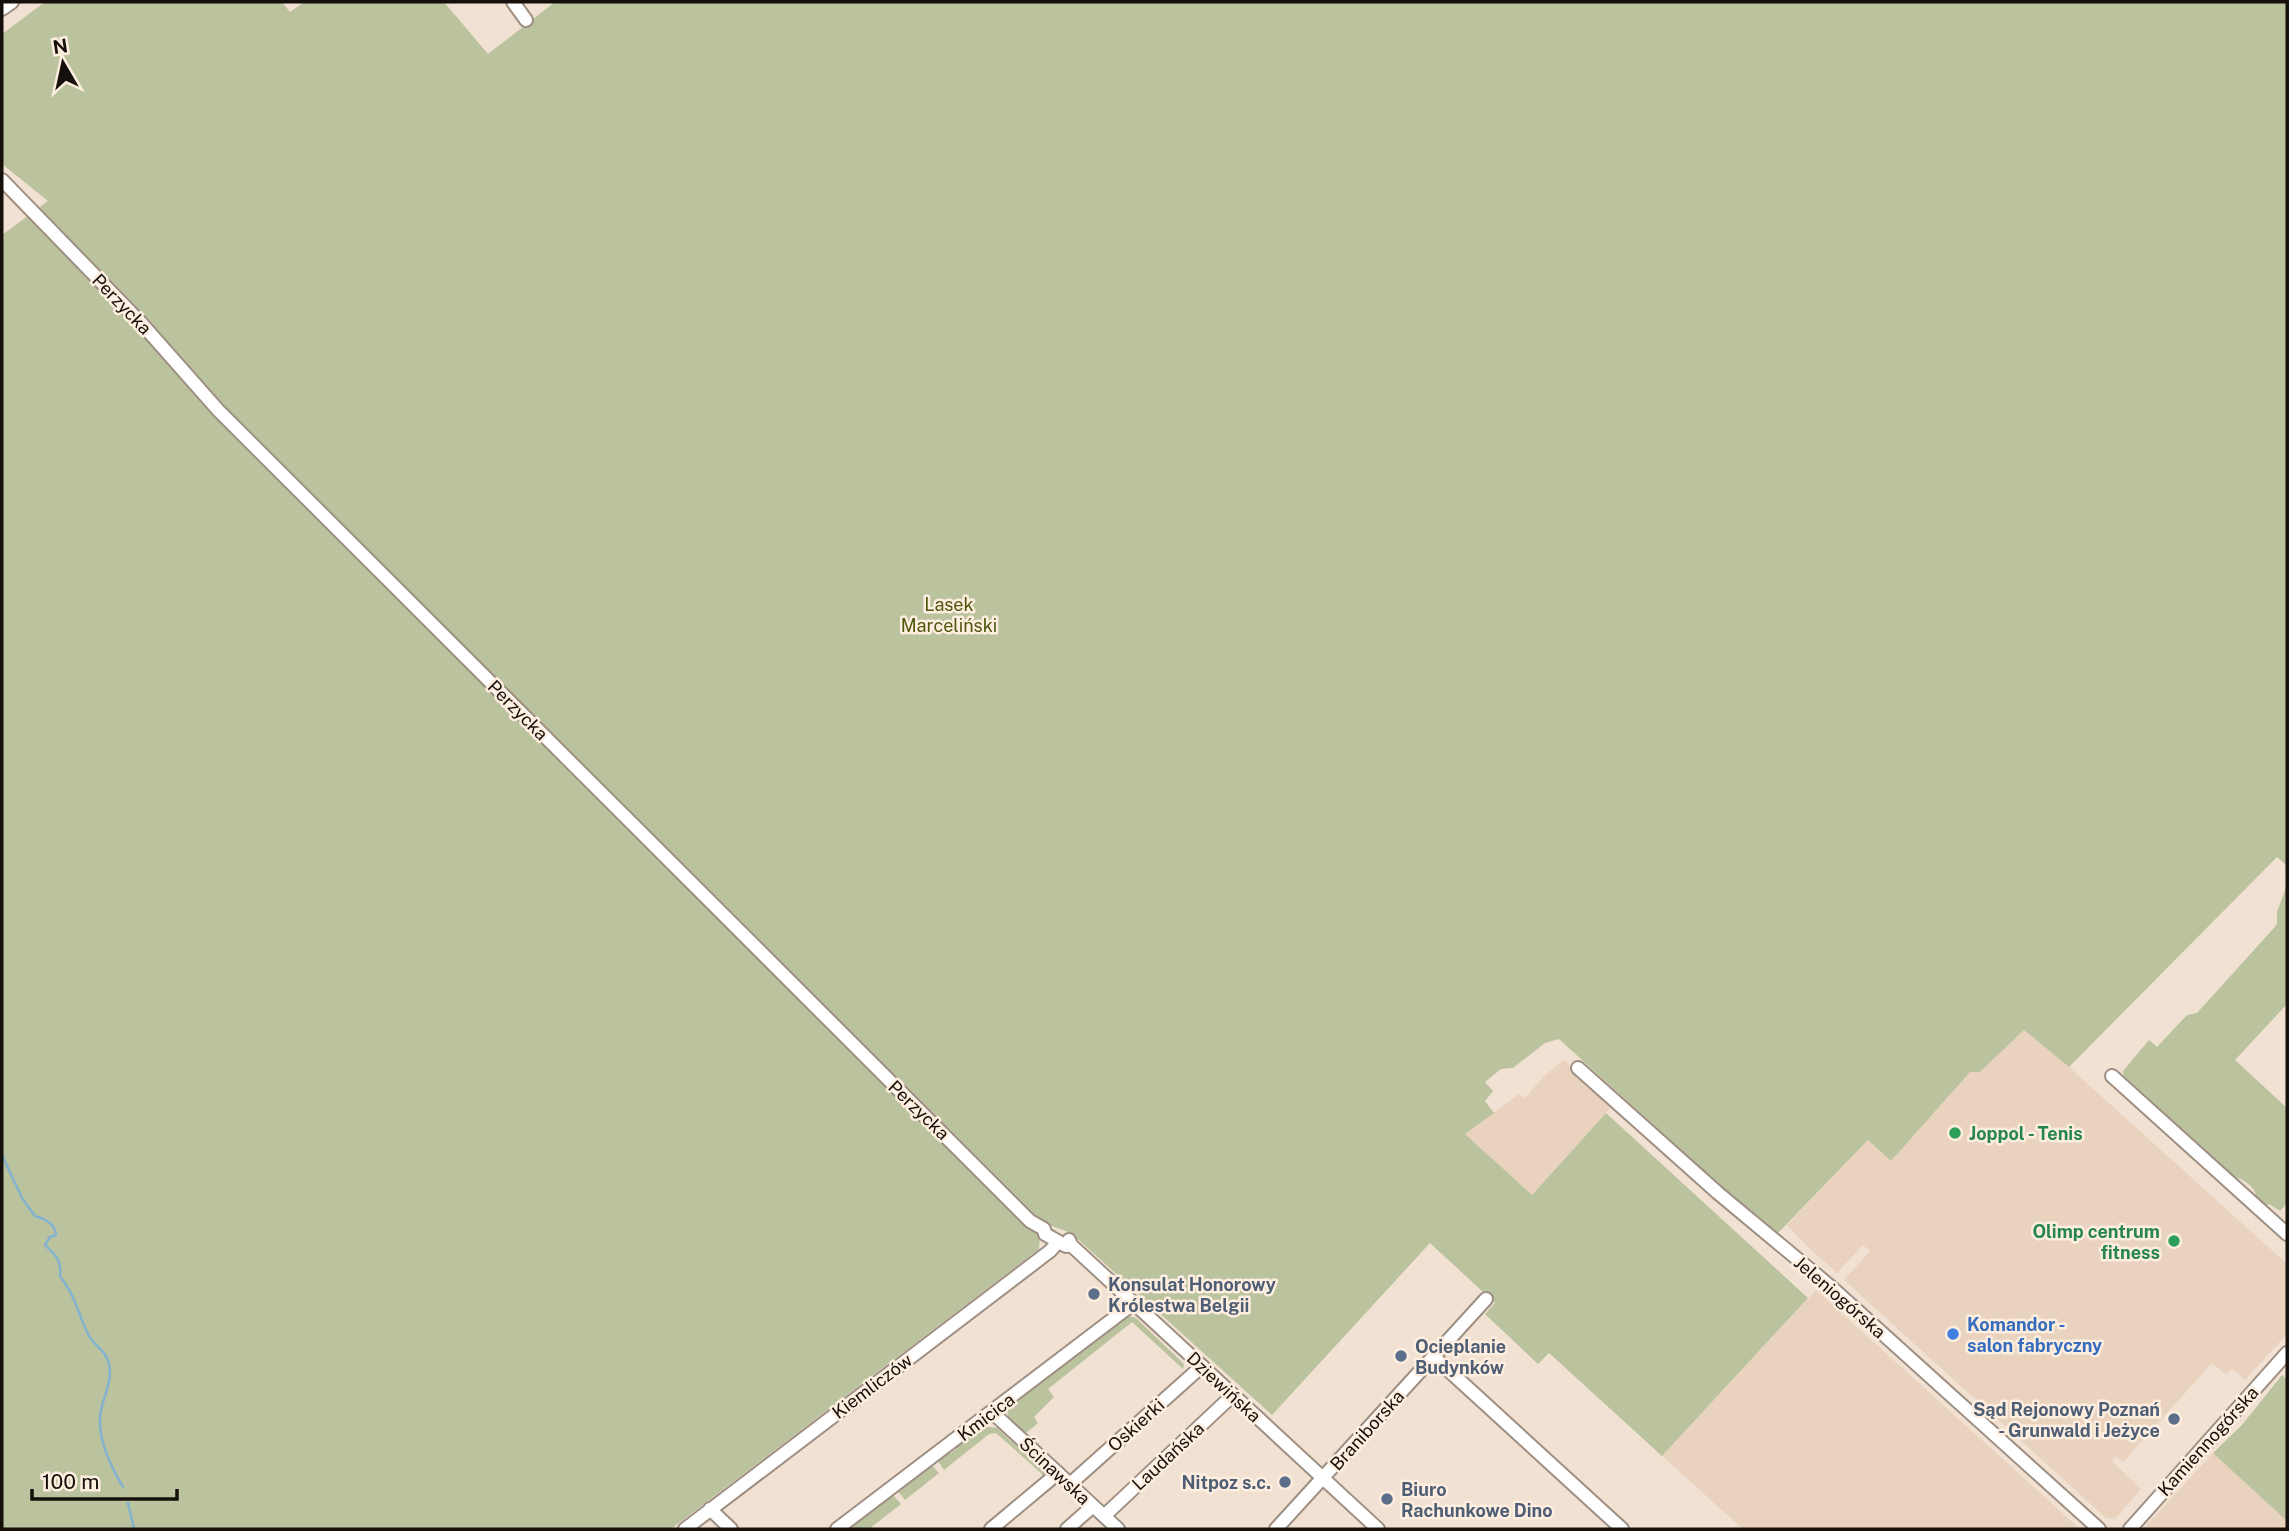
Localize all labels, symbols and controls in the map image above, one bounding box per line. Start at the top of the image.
north arrow [28,28,98,98]
text: N [51,34,69,58]
street label: Perzycka [88,269,156,339]
park label: Lasek Marceliński [901,594,997,636]
street label: Perzycka [484,676,552,744]
street label: Perzycka [884,1076,954,1144]
place label: Joppol - Tenis [1969,1123,2083,1144]
marker: Joppol - Tenis [1947,1125,1963,1141]
place label: Olimp centrum fitness [2033,1221,2160,1263]
marker: Olimp centrum fitness [2166,1233,2182,1249]
street label: Jeleniogórska [1790,1252,1890,1342]
place label: Konsulat Honorowy Królestwa Belgii [1108,1274,1276,1316]
marker: Konsulat Honorowy Królestwa Belgii [1086,1286,1102,1302]
place label: Komandor - salon fabryczny [1967,1314,2102,1356]
marker: Komandor - salon fabryczny [1945,1326,1961,1342]
place label: Ocieplanie Budynków [1415,1336,1506,1378]
street label: Dziewińska [1183,1347,1265,1427]
marker: Ocieplanie Budynków [1393,1348,1409,1364]
street label: Kiemliczów [828,1349,916,1423]
street label: Kamiennogórska [2153,1382,2263,1500]
street label: Braniborska [1326,1386,1408,1474]
street label: Kmicica [953,1389,1019,1445]
street label: Oskierki [1103,1394,1169,1456]
place label: Sąd Rejonowy Poznań - Grunwald i Jeżyce [1973,1399,2160,1441]
marker: Sąd Rejonowy Poznań - Grunwald i Jeżyce [2166,1411,2182,1427]
street label: Laudańska [1128,1417,1208,1495]
street label: Ścinawska [1015,1432,1095,1509]
scale bar [32,1458,177,1502]
text: 100 m [42,1469,99,1494]
place label: Nitpoz s.c. [1182,1472,1271,1493]
marker: Nitpoz s.c. [1277,1474,1293,1490]
place label: Biuro Rachunkowe Dino [1401,1479,1553,1521]
marker: Biuro Rachunkowe Dino [1379,1491,1395,1507]

